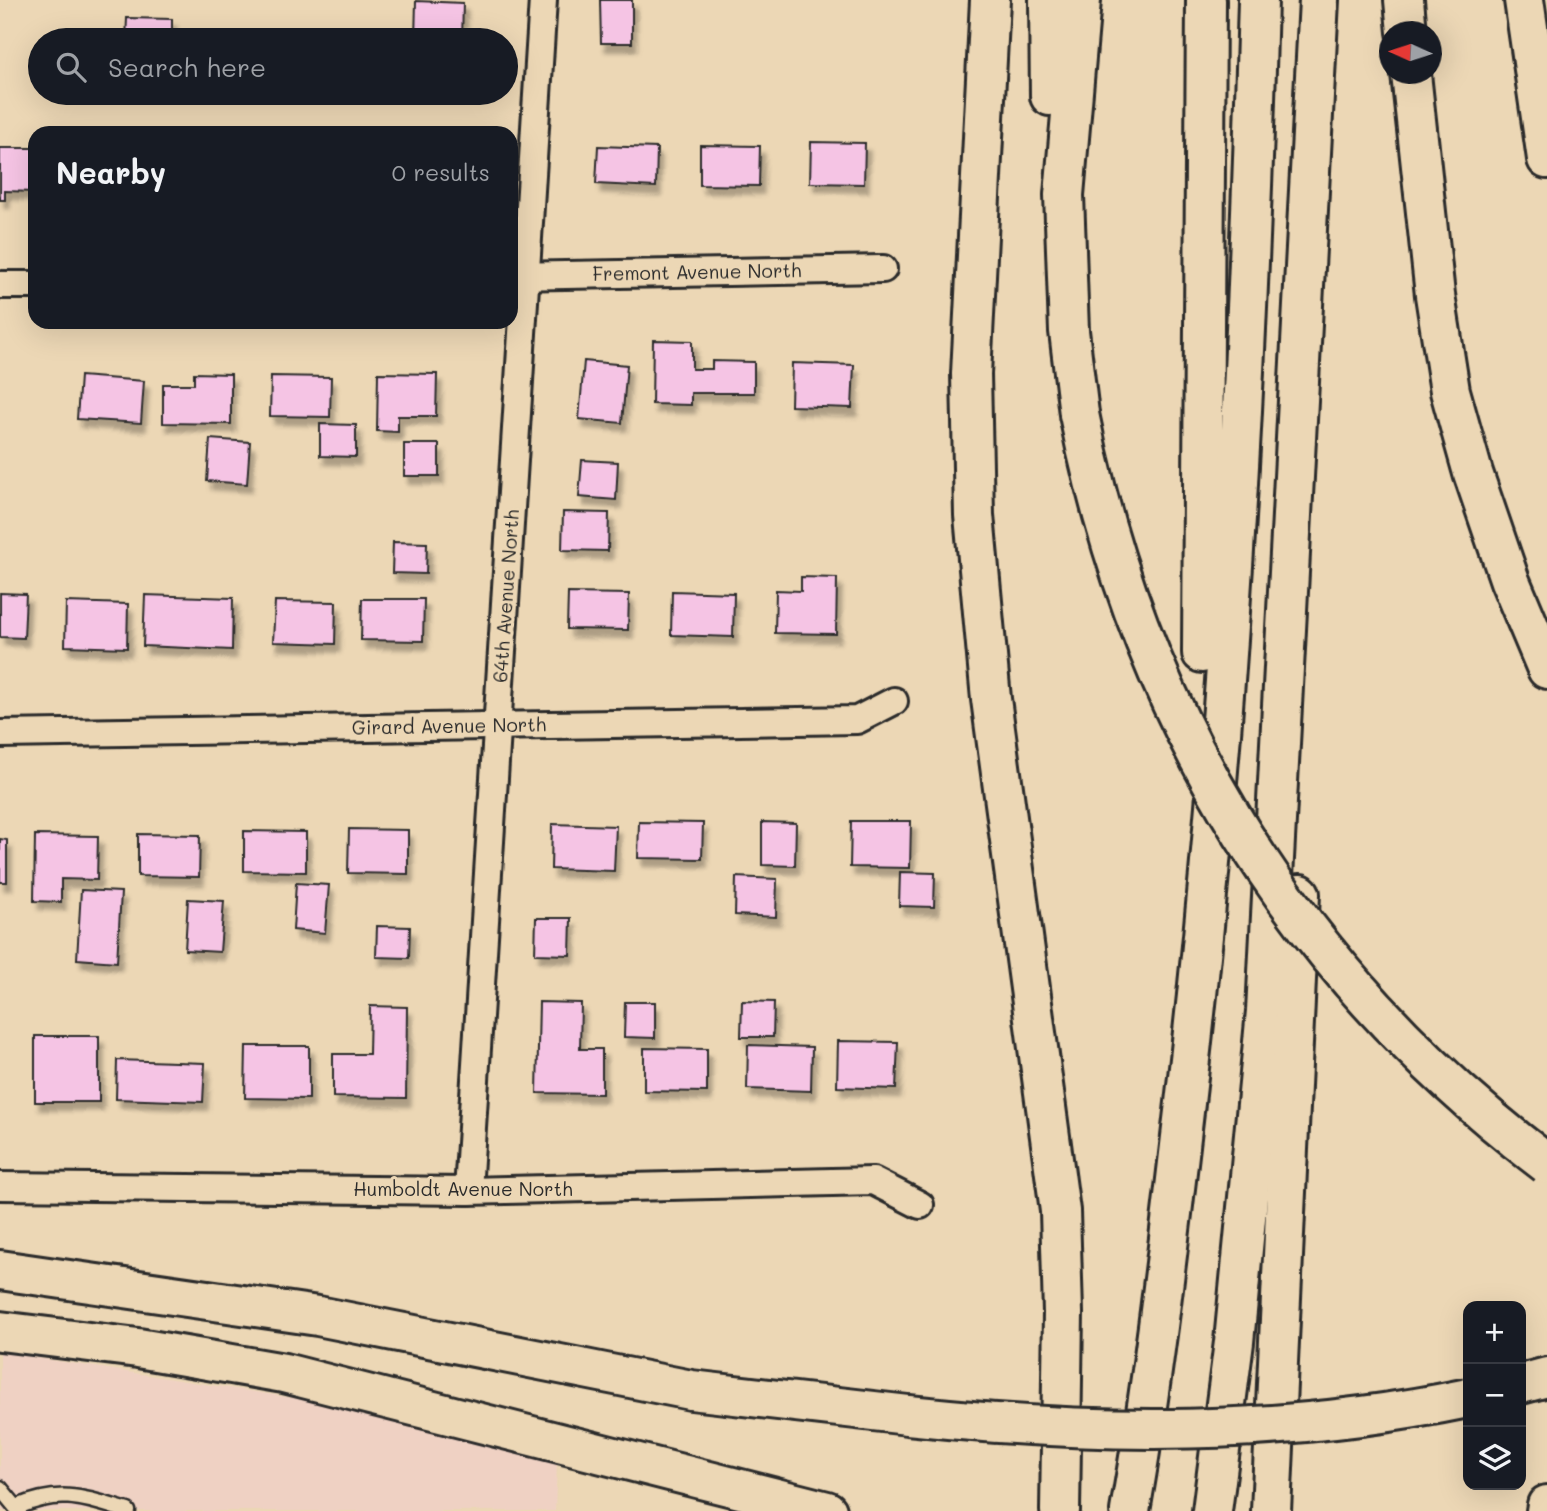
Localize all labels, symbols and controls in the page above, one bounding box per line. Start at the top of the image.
north arrow [1379,21,1442,84]
search box [28,28,518,105]
icon: search [52,48,90,86]
text: Search here [108,50,266,84]
text: Nearby [56,152,166,192]
text: 0 results [392,157,490,187]
street label: Fremont Avenue North [592,257,802,286]
street label: 64th Avenue North [487,509,524,683]
street label: Girard Avenue North [351,711,547,740]
street label: Humboldt Avenue North [353,1176,573,1201]
map controls [1463,1301,1526,1490]
button: + [1463,1301,1526,1364]
button: − [1463,1364,1526,1427]
button: layers [1463,1427,1526,1490]

